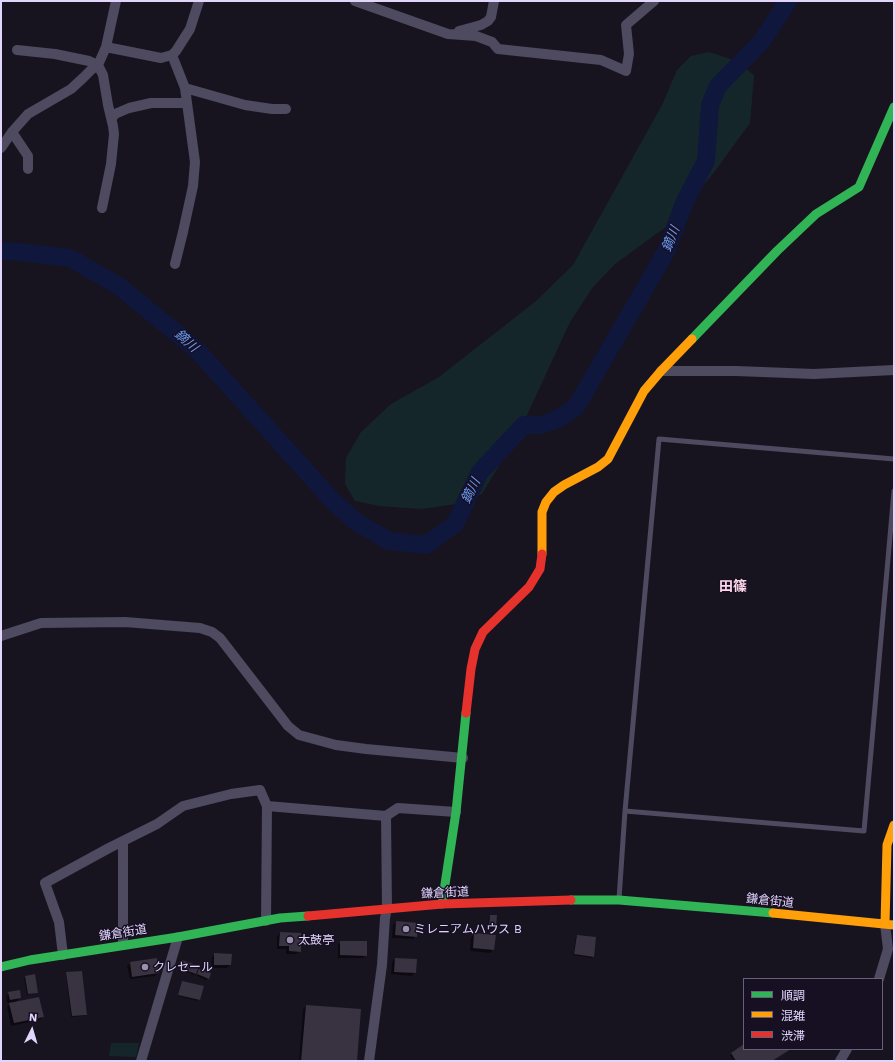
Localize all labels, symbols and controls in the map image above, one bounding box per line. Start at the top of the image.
water label: 鏑川 [659,224,683,254]
water label: 鏑川 [171,327,201,355]
water label: 鏑川 [458,476,484,506]
district label: 田篠 [719,579,747,595]
street label: 鎌倉街道 [421,885,469,901]
street label: 鎌倉街道 [745,891,795,911]
street label: 鎌倉街道 [98,922,148,944]
place label: ミレニアムハウス B [414,922,522,936]
marker: ミレニアムハウス B [401,924,411,934]
place label: 太鼓亭 [298,933,334,947]
marker: 太鼓亭 [285,935,295,945]
place label: クレセール [153,960,213,974]
marker: クレセール [140,962,150,972]
legend [743,978,883,1050]
text: 順調 [781,989,805,1003]
text: 混雑 [781,1009,805,1023]
north arrow [12,1010,52,1050]
text: N [28,1011,38,1024]
text: 渋滞 [781,1029,805,1043]

